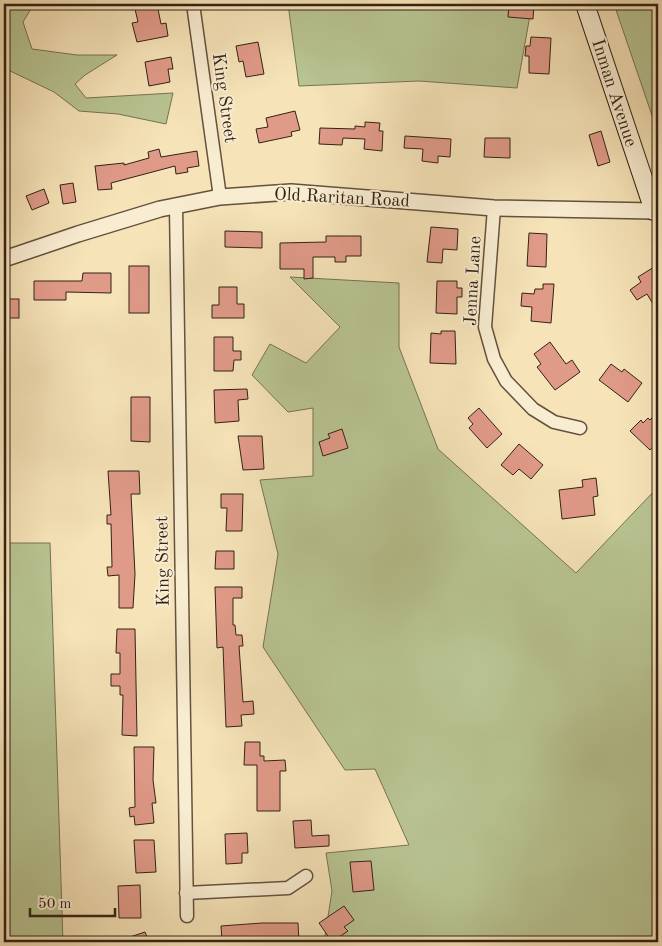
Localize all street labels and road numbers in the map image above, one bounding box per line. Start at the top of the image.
street label: Inman Avenue [588,37,640,149]
street label: King Street [209,52,239,144]
street label: Old Raritan Road [274,185,410,211]
street label: Jenna Lane [462,235,484,327]
street label: King Street [153,516,173,606]

